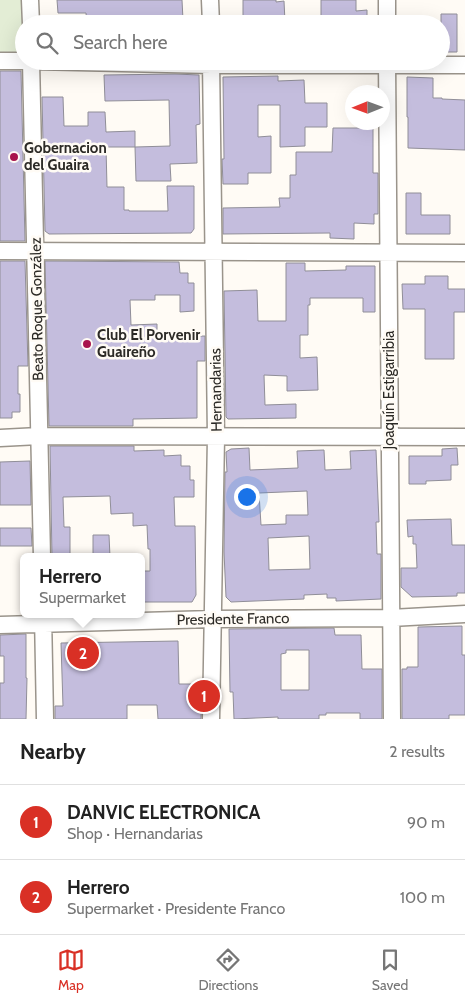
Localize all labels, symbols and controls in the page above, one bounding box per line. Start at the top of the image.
search box [15,15,450,70]
icon: search [33,29,61,57]
text: Search here [73,31,167,54]
north arrow [345,85,390,130]
place label: Gobernacion del Guaira [24,139,107,174]
marker: Gobernacion del Guaira [8,151,20,163]
street label: Beato Roque González [27,237,47,381]
place label: Club El Porvenir Guaireño [97,326,200,361]
street label: Joaquín Estigarribia [380,330,398,450]
marker: Club El Porvenir Guaireño [81,338,93,350]
street label: Hernandarias [206,348,226,432]
your location [234,484,260,510]
popup [20,553,145,618]
text: Herrero [39,565,102,588]
text: Supermarket [39,588,126,607]
street label: Presidente Franco [176,609,290,629]
pin: 2 [67,634,99,672]
pin: 1 [188,677,220,715]
text: Nearby [20,739,86,764]
text: 2 results [389,742,445,761]
text: DANVIC ELECTRONICA [67,801,260,824]
text: 1 [33,813,39,832]
text: 90 m [407,813,445,832]
text: Shop · Hernandarias [67,824,203,843]
text: Herrero [67,876,129,899]
text: 2 [32,888,40,907]
text: 100 m [400,888,445,907]
text: Supermarket · Presidente Franco [67,899,285,918]
tab: Map [57,946,85,994]
tab: Directions [198,946,258,994]
tab: Saved [372,946,408,994]

